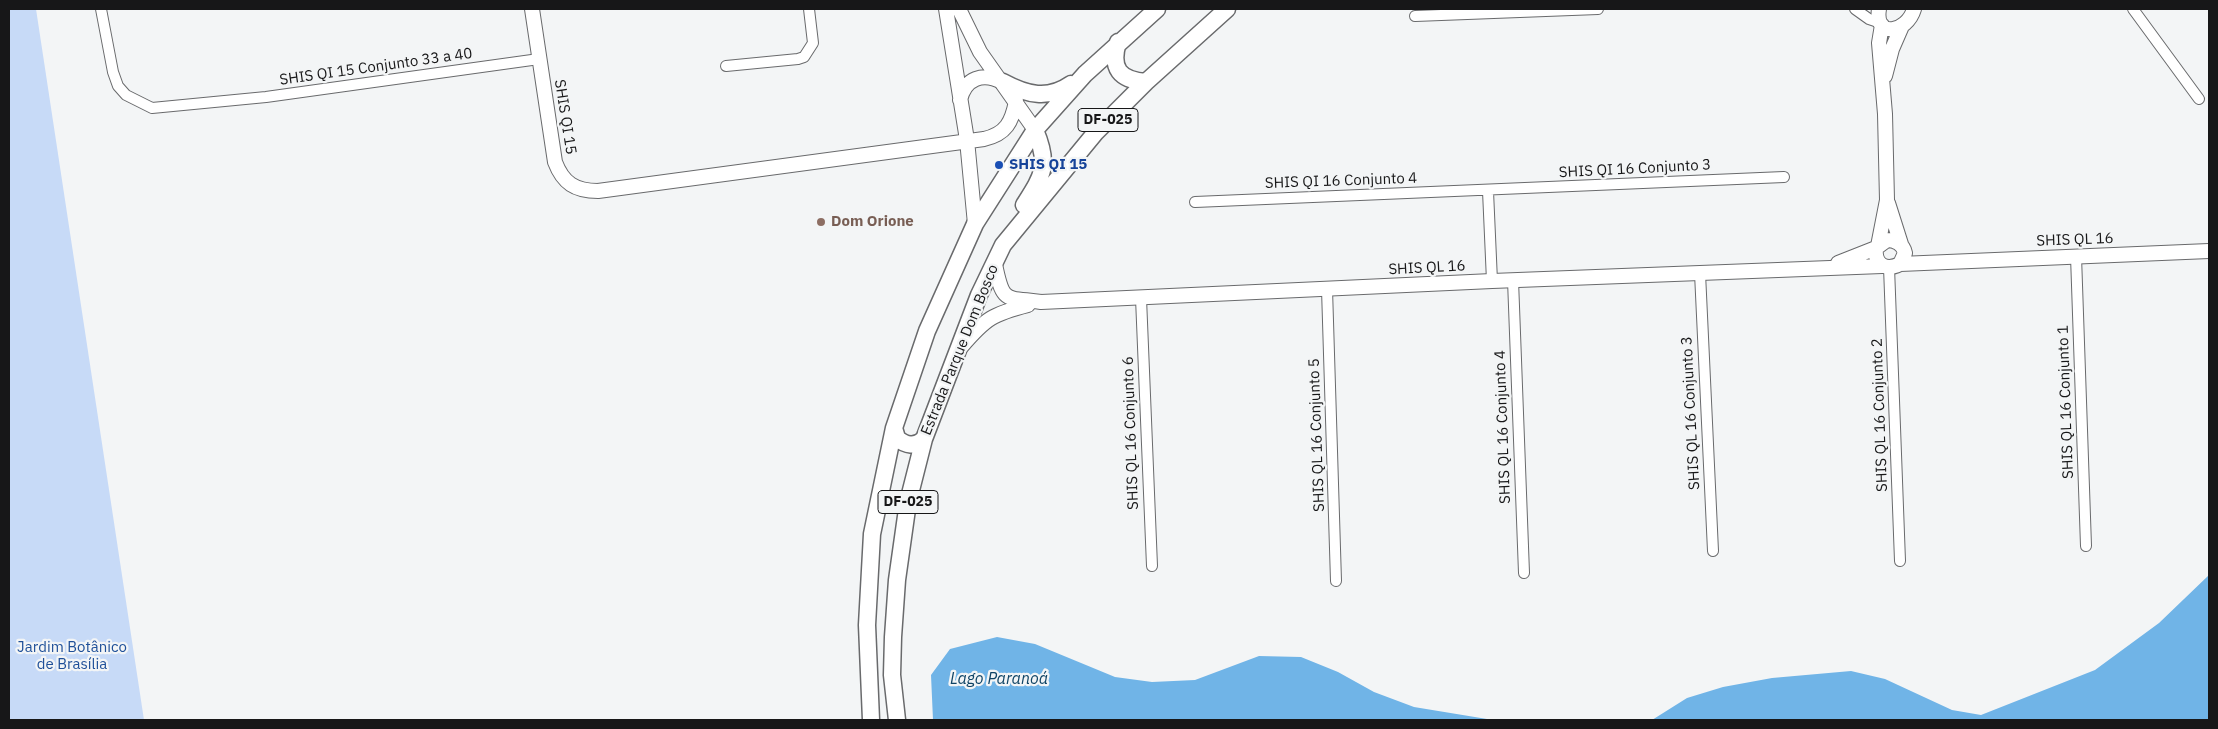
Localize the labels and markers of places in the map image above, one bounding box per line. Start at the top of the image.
place label: SHIS QI 15 [1009,156,1087,174]
marker: SHIS QI 15 [993,159,1005,171]
place label: Dom Orione [831,213,914,231]
marker: Dom Orione [815,216,827,228]

